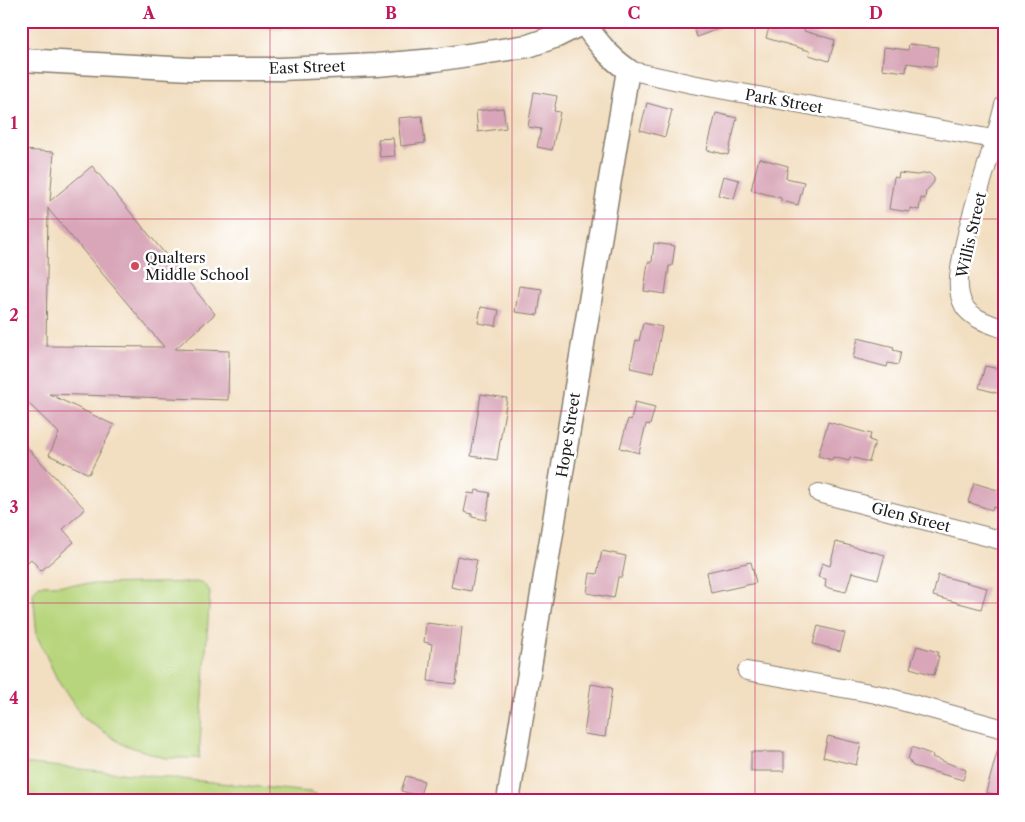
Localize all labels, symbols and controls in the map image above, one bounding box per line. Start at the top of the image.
text: A [142,3,156,23]
text: B [385,3,397,23]
text: C [628,3,640,23]
text: D [869,3,883,23]
street label: East Street [268,56,346,78]
street label: Park Street [744,85,825,117]
text: 1 [10,113,18,133]
street label: Willis Street [952,190,990,281]
place label: Qualters Middle School [145,248,249,284]
marker: Qualters Middle School [129,260,141,272]
text: 2 [9,305,19,325]
street label: Hope Street [552,390,584,479]
text: 3 [9,497,19,517]
street label: Glen Street [869,498,953,536]
text: 4 [9,688,19,708]

